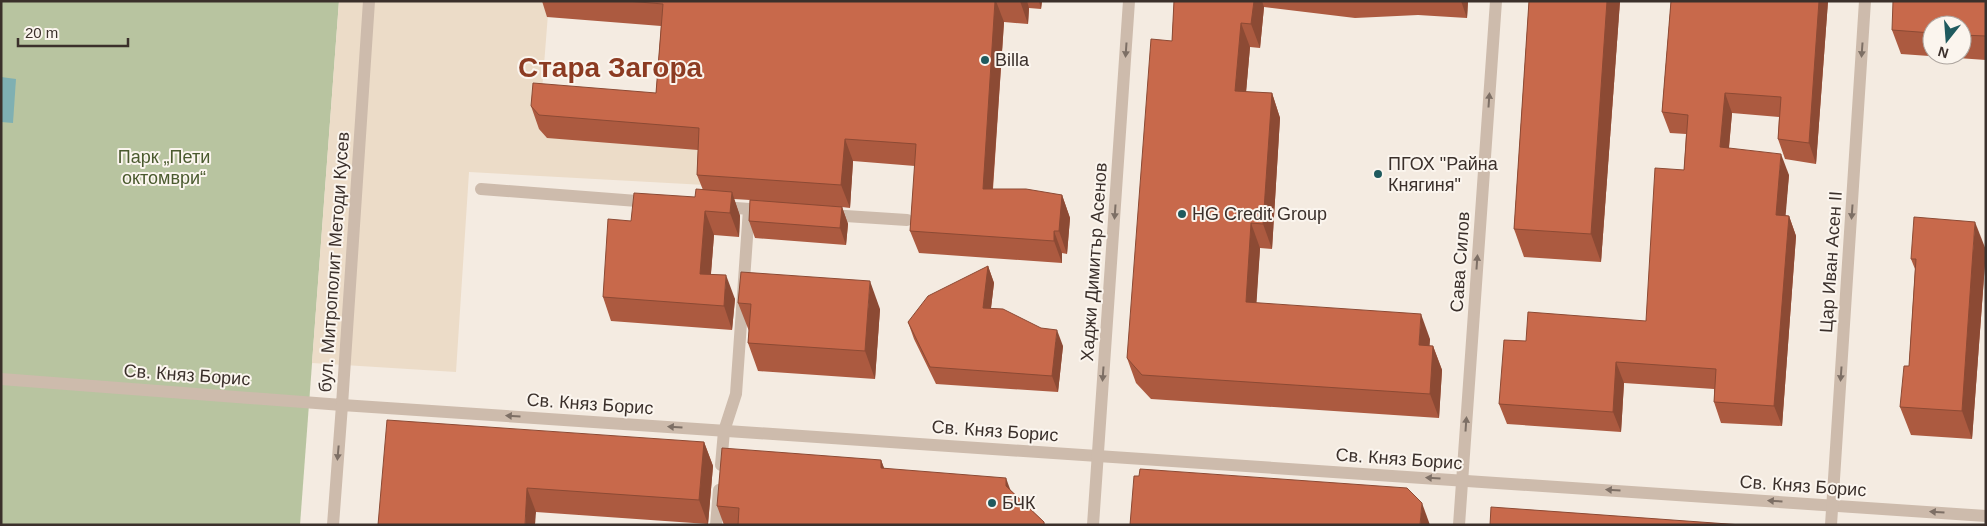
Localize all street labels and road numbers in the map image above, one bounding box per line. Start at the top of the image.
street label: бул. Митрополит Методи Кусев [315,131,353,393]
street label: Хаджи Димитър Асенов [1077,162,1111,362]
street label: Цар Иван Асен II [1816,190,1846,334]
street label: Сава Силов [1447,211,1473,313]
street label: Св. Княз Борис [123,361,251,389]
street label: Св. Княз Борис [526,390,654,418]
street label: Св. Княз Борис [931,417,1059,445]
street label: Св. Княз Борис [1335,445,1463,473]
street label: Св. Княз Борис [1739,472,1867,500]

